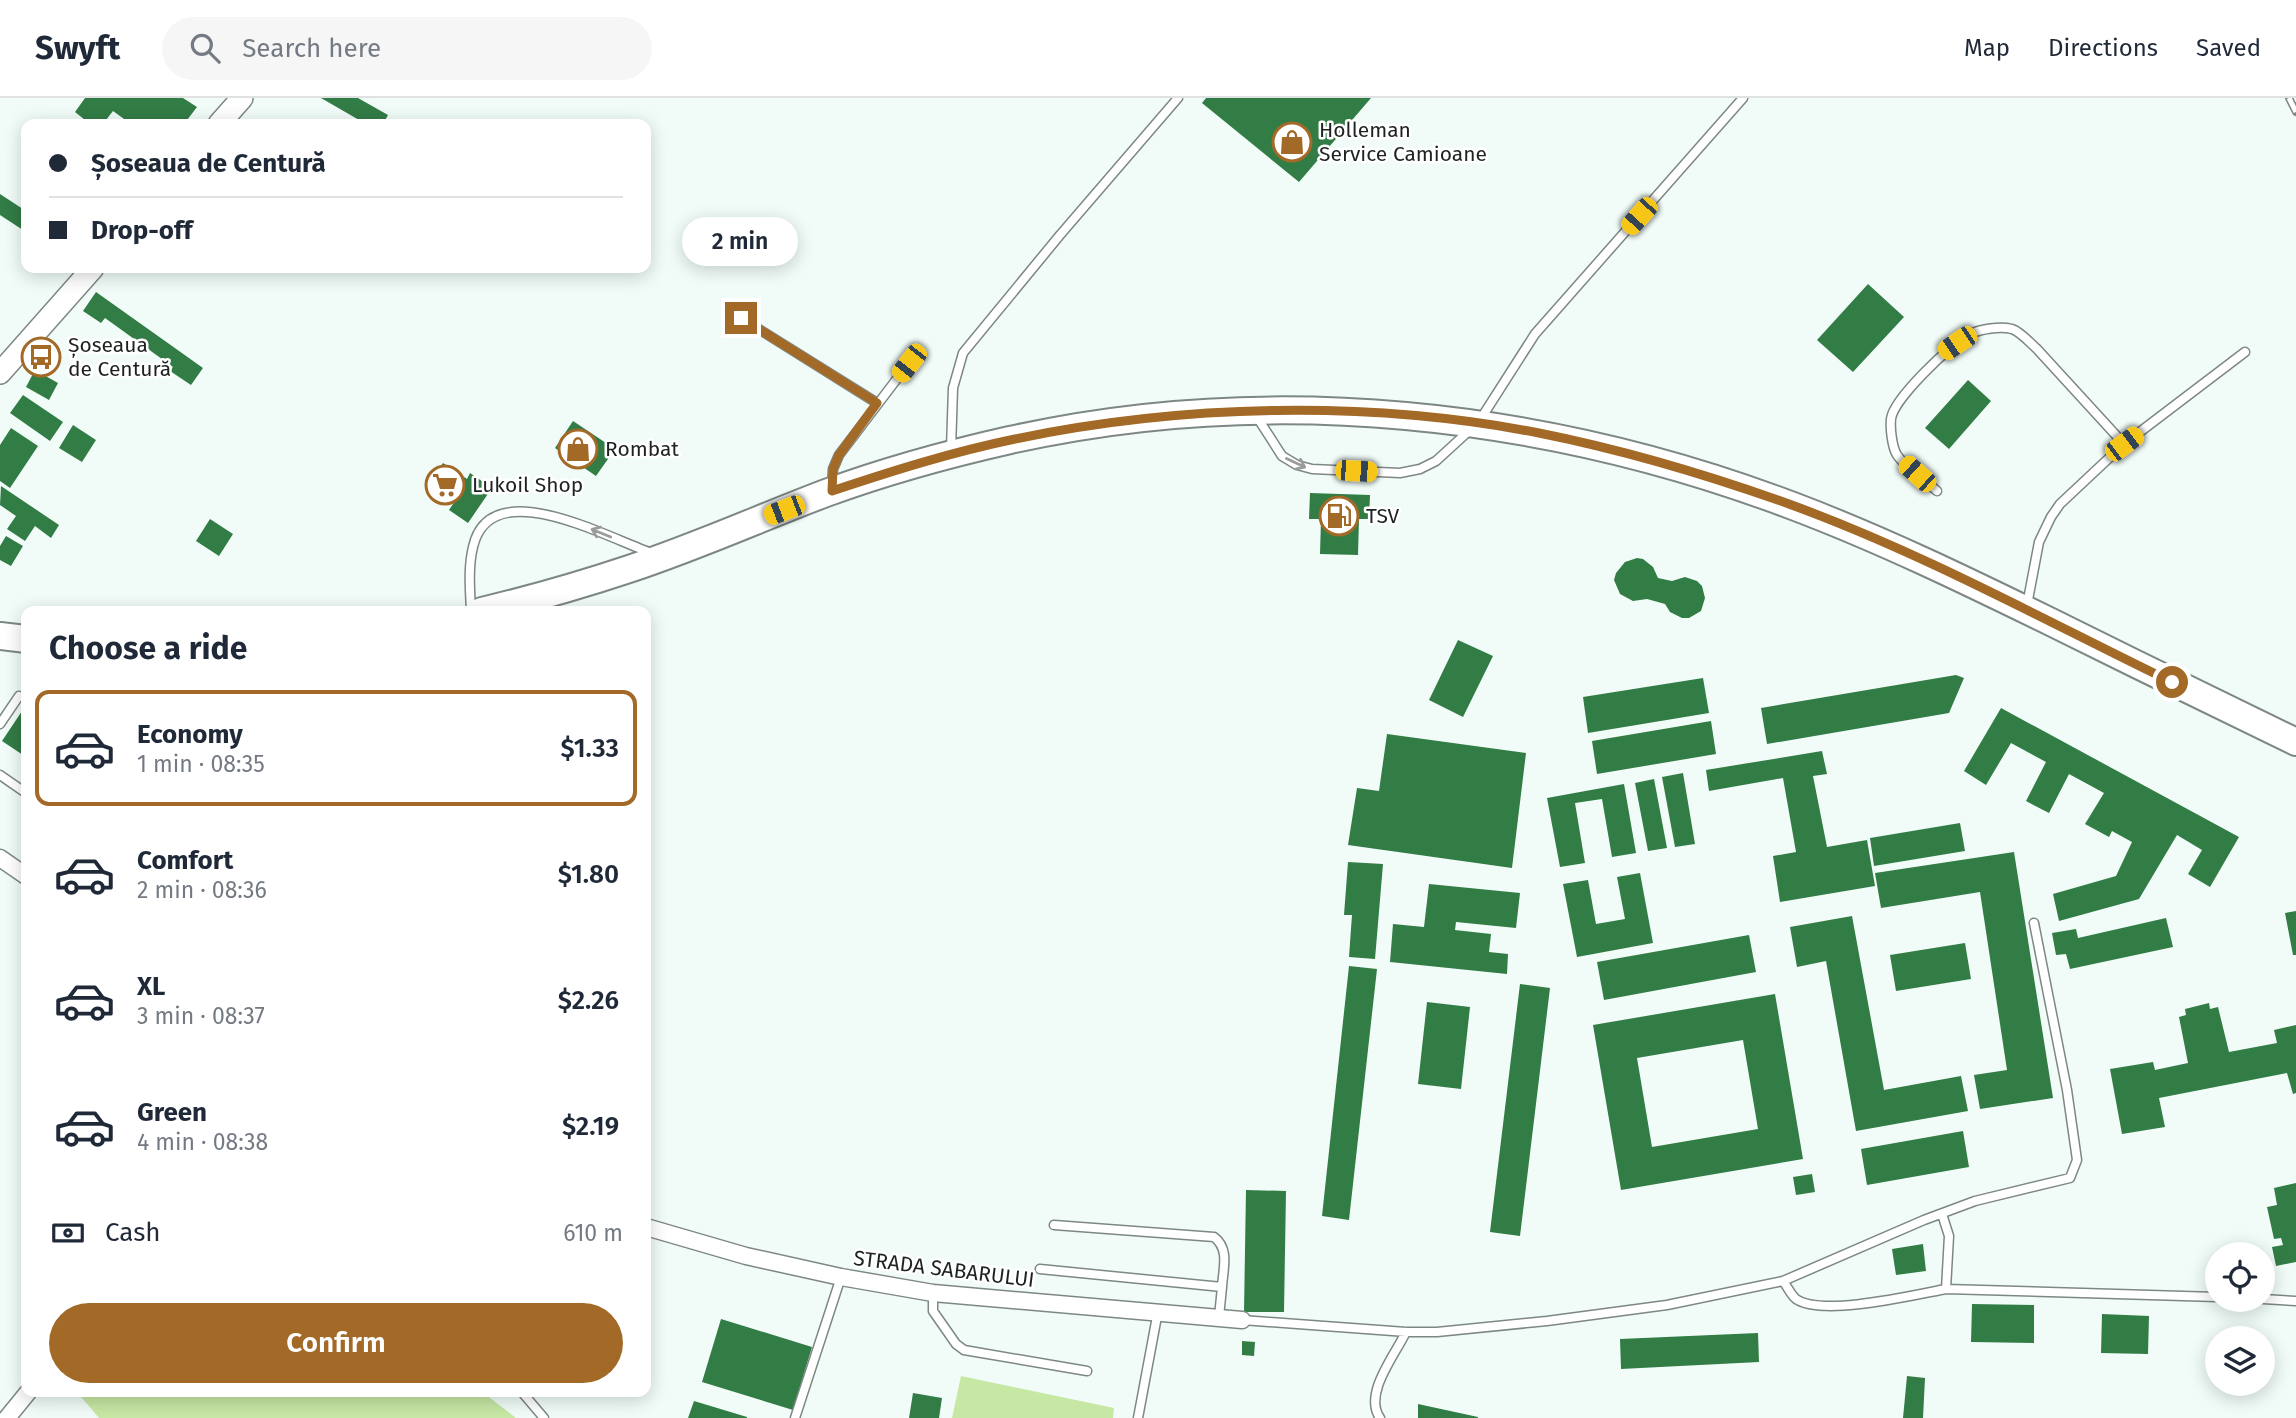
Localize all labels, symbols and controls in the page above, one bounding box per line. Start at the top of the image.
search box [162,17,652,80]
text: Swyft [35,28,120,68]
icon: search [186,29,224,67]
text: Search here [242,33,381,64]
text: Map [1964,34,2010,62]
text: Directions [2048,34,2158,62]
text: Saved [2196,34,2261,62]
place label: Holleman Service Camioane [1319,117,1487,167]
shop icon: Holleman Service Camioane [1271,121,1313,163]
text: Șoseaua de Centură [91,148,326,179]
car [1618,193,1661,239]
text: Drop-off [91,215,193,246]
callout: 2 min [683,216,799,266]
text: 2 min [712,227,768,255]
route end [725,302,757,334]
car [1934,323,1981,363]
place label: Șoseaua de Centură [68,332,171,382]
bus stop icon: Șoseaua de Centură [20,336,62,378]
car [888,340,931,386]
car [2101,423,2148,465]
shop icon: Rombat [557,428,599,470]
place label: Rombat [605,436,679,462]
car [1895,452,1940,496]
one-way arrow [1285,457,1306,470]
car [1335,459,1378,483]
supermarket icon: Lukoil Shop [424,464,466,506]
place label: Lukoil Shop [472,472,583,498]
car [761,493,808,527]
fuel station icon: TSV [1318,495,1360,537]
place label: TSV [1366,503,1399,529]
one-way arrow [590,526,612,539]
text: Choose a ride [49,629,247,667]
route start [2156,666,2188,698]
icon: car [53,717,116,780]
text: Economy [137,719,243,750]
text: $1.33 [560,733,619,764]
text: 1 min · 08:35 [137,750,265,778]
icon: car [53,843,116,906]
text: Comfort [137,845,233,876]
text: $1.80 [558,859,619,890]
text: 2 min · 08:36 [137,876,267,904]
icon: car [53,969,116,1032]
text: XL [137,971,165,1002]
text: $2.26 [558,985,619,1016]
text: 3 min · 08:37 [137,1002,265,1030]
icon: car [53,1095,116,1158]
text: Green [137,1097,207,1128]
text: $2.19 [562,1111,619,1142]
text: 4 min · 08:38 [137,1128,268,1156]
icon: cash [49,1214,87,1252]
text: Cash [105,1217,161,1248]
text: 610 m [563,1219,623,1247]
map controls [2205,1242,2275,1396]
button: locate [2205,1242,2275,1312]
street label: STRADA SABARULUI [852,1245,1036,1293]
button: Confirm [49,1303,623,1383]
button: layers [2205,1326,2275,1396]

